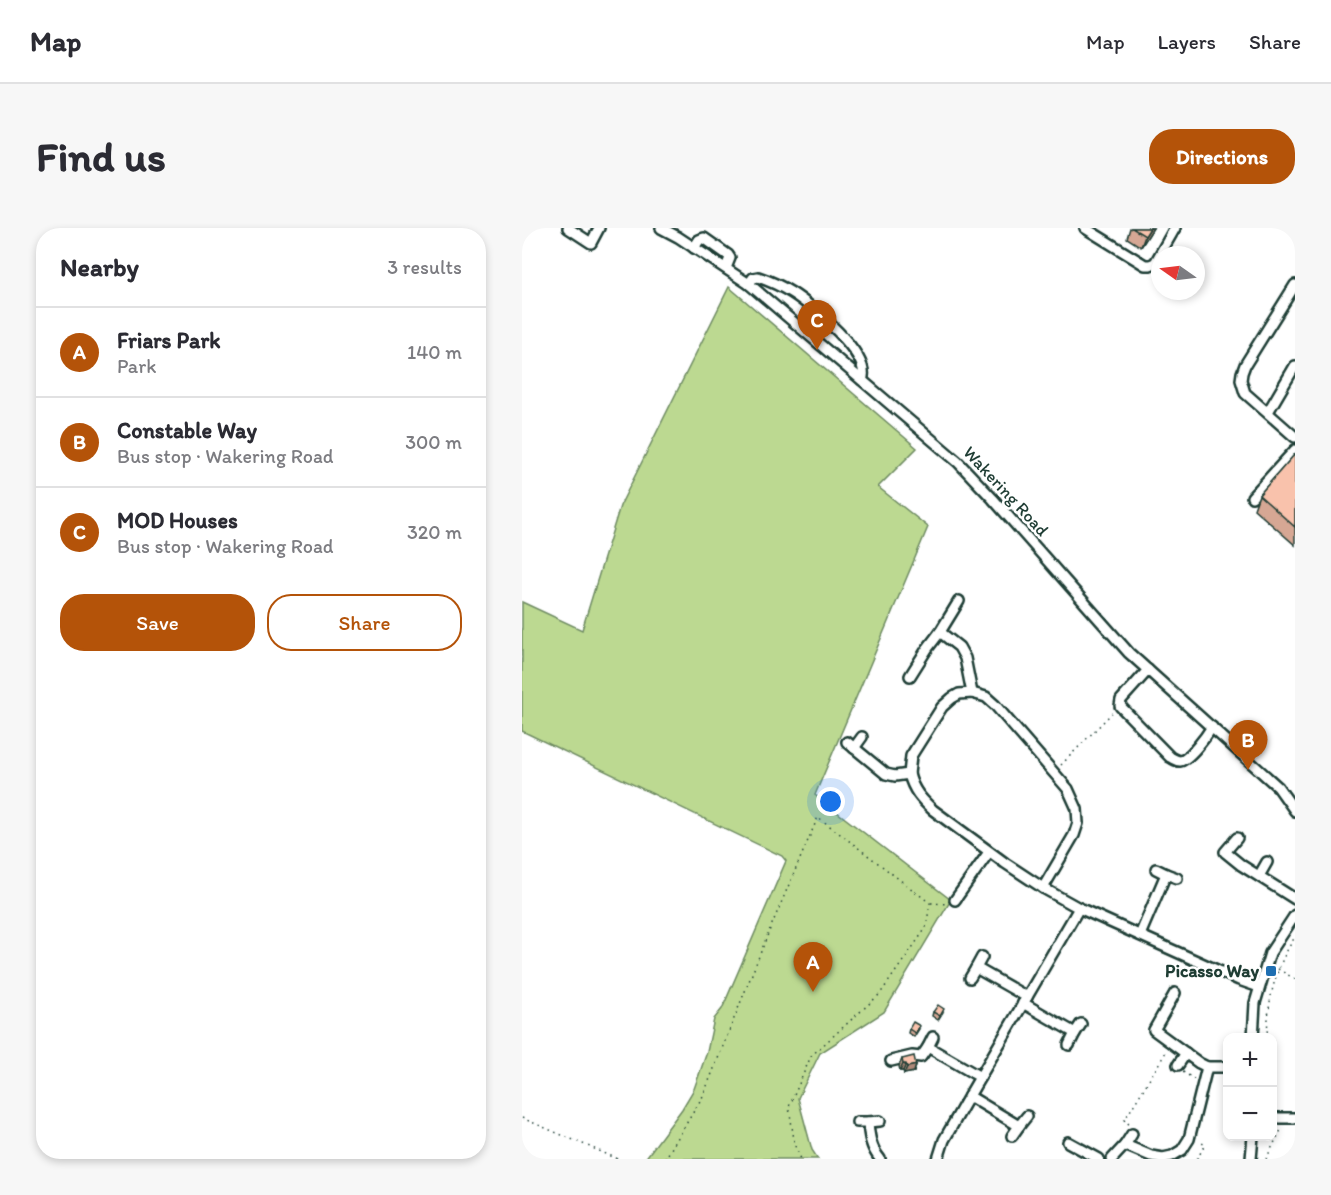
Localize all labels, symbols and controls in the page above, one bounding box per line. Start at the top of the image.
text: Map [30,24,81,58]
text: Map [1086,29,1125,54]
text: Layers [1158,29,1216,54]
text: Share [1249,29,1301,54]
button: Directions [1149,129,1295,184]
text: Find us [36,131,166,182]
north arrow [1151,246,1205,300]
text: Nearby [60,251,139,283]
text: 3 results [387,255,462,279]
pin: C [798,300,836,350]
text: Friars Park [117,327,220,354]
text: A [73,340,86,364]
text: 140 m [407,340,462,364]
text: Park [117,354,156,378]
text: Constable Way [117,417,257,444]
text: B [73,430,86,454]
text: 300 m [405,430,462,454]
street label: Wakering Road [959,441,1054,541]
text: Bus stop · Wakering Road [117,444,333,468]
text: MOD Houses [117,507,238,534]
text: C [73,520,86,544]
text: 320 m [407,520,462,544]
text: Bus stop · Wakering Road [117,534,333,558]
button: Save [60,594,255,651]
button: Share [267,594,462,651]
pin: B [1228,720,1268,770]
your location [816,787,845,816]
pin: A [794,942,832,992]
place label: Picasso Way [1165,960,1260,982]
marker: Picasso Way [1264,964,1278,978]
map controls [1223,1033,1277,1141]
button: + [1223,1033,1277,1087]
button: − [1223,1087,1277,1141]

